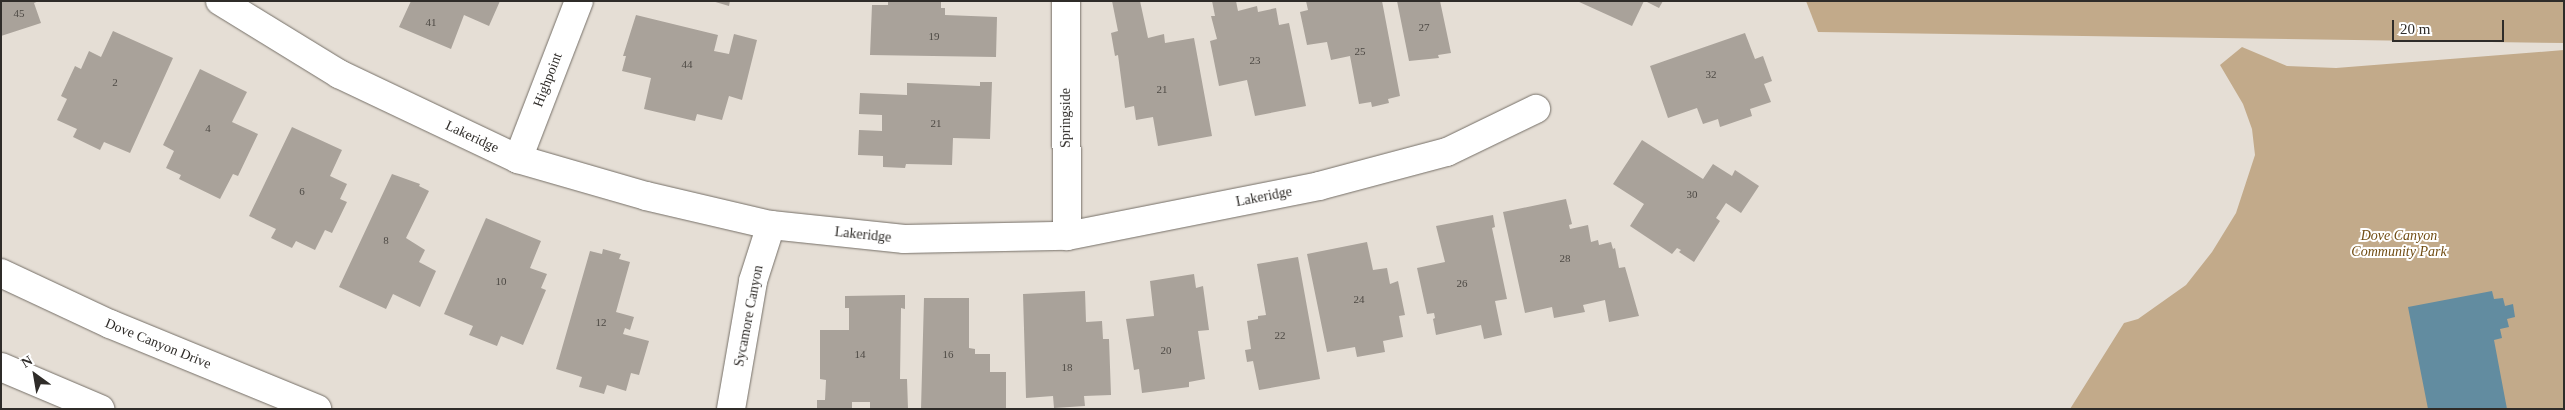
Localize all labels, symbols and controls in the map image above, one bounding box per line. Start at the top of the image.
house number: 45 [13,6,24,20]
scale bar [2395,10,2508,42]
house number: 41 [426,15,436,29]
house number: 27 [1418,20,1430,34]
text: 20 m [2400,21,2430,37]
house number: 19 [929,29,940,43]
house number: 25 [1354,44,1366,58]
street label: Highpoint [530,50,566,110]
house number: 23 [1250,53,1260,67]
house number: 44 [682,57,692,71]
house number: 32 [1705,67,1716,81]
house number: 2 [112,75,118,89]
house number: 21 [1156,82,1168,96]
street label: Springside [1058,88,1074,148]
house number: 21 [930,116,941,130]
street label: Lakeridge [443,117,501,157]
house number: 4 [205,121,211,135]
street label: Lakeridge [1235,183,1293,211]
house number: 6 [299,184,305,198]
house number: 30 [1686,187,1698,201]
street label: Lakeridge [834,224,892,246]
park label: Dove Canyon Community Park [2351,228,2447,260]
house number: 8 [383,233,389,247]
house number: 28 [1560,251,1570,265]
street label: Sycamore Canyon [731,264,767,368]
house number: 10 [496,274,506,288]
house number: 26 [1456,276,1468,290]
house number: 24 [1354,292,1365,306]
street label: Dove Canyon Drive [103,315,213,373]
house number: 12 [596,315,606,329]
house number: 22 [1274,328,1286,342]
house number: 20 [1160,343,1172,357]
house number: 14 [854,347,866,361]
house number: 16 [942,347,954,361]
north arrow [10,350,60,400]
text: N [19,353,35,371]
house number: 18 [1062,360,1072,374]

